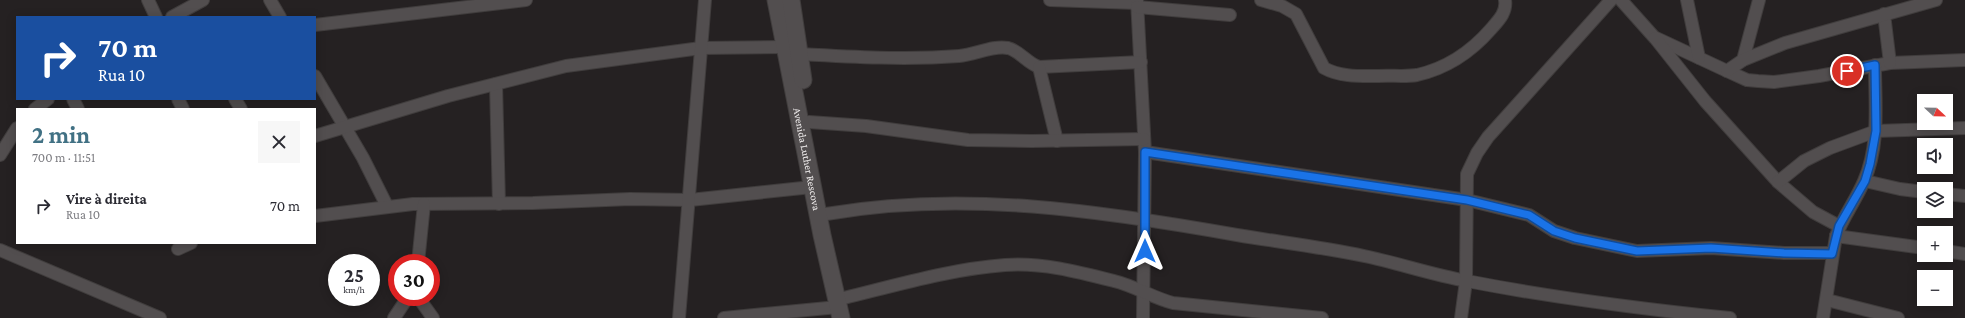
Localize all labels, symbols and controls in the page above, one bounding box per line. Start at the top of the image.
icon: right [32,32,84,84]
text: 70 m [98,32,157,63]
pin [1830,54,1864,88]
icon: arrive [1836,60,1858,82]
text: Rua 10 [98,65,145,85]
north arrow [1917,94,1953,130]
map controls [1917,94,1953,306]
street label: Avenida Luther Rescova [791,107,823,211]
text: 2 min [32,121,90,148]
button: close [258,121,300,163]
button: sound [1917,138,1953,174]
text: 700 m · 11:51 [32,150,95,165]
button: layers [1917,182,1953,218]
text: Vire à direita [66,191,147,207]
icon: right [32,195,54,217]
text: 70 m [270,198,300,214]
text: Rua 10 [66,207,100,222]
button: + [1917,226,1953,262]
position arrow [1124,230,1166,272]
speed limit sign: 30 [388,254,440,306]
text: 25 [344,264,364,286]
button: − [1917,270,1953,306]
text: km/h [343,284,365,295]

